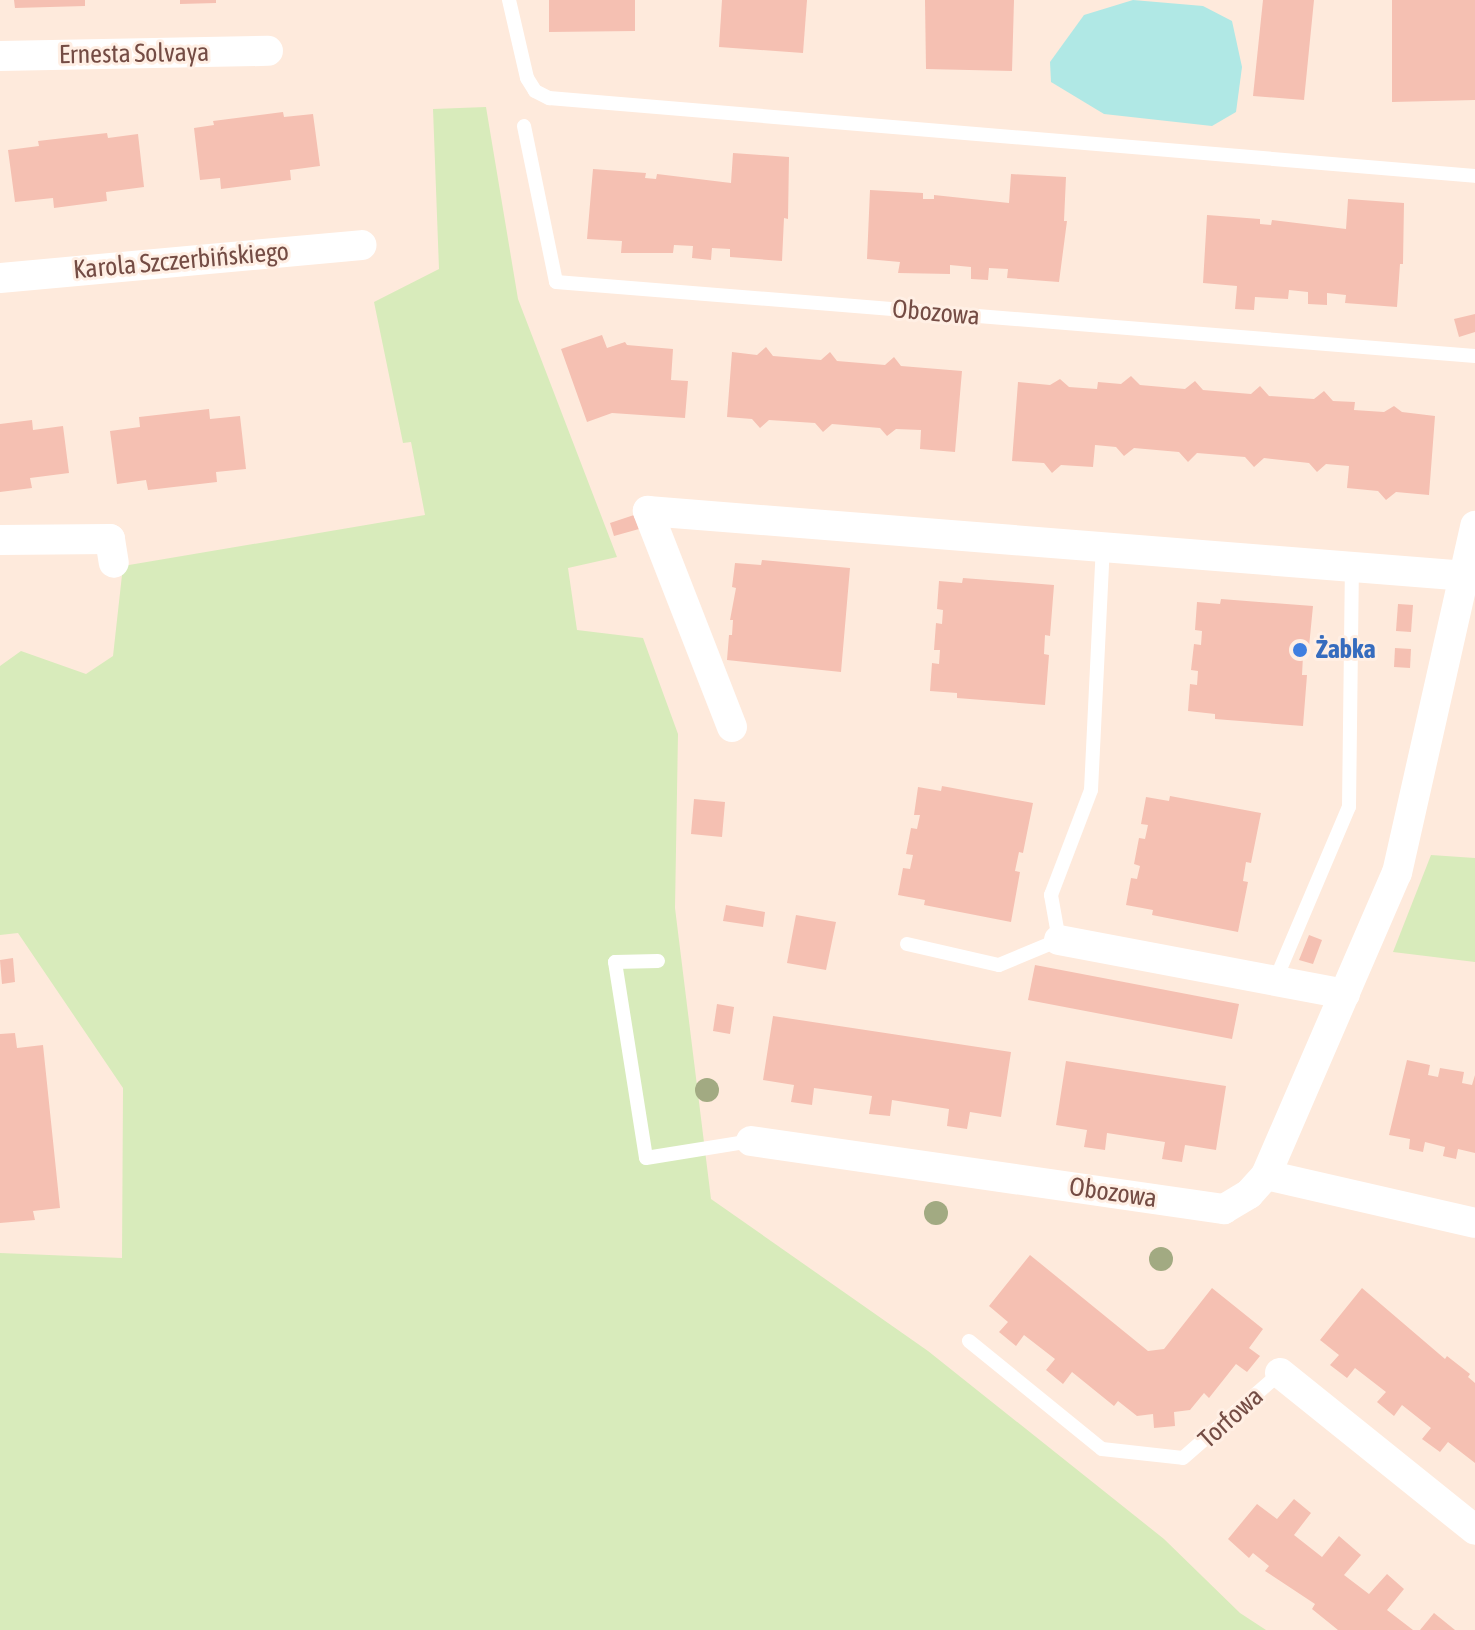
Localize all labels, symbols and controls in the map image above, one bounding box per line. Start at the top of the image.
street label: Ernesta Solvaya [59,37,209,71]
street label: Karola Szczerbińskiego [72,236,290,286]
street label: Obozowa [891,294,981,332]
place label: Żabka [1316,634,1376,666]
marker: Żabka [1291,641,1309,659]
street label: Obozowa [1067,1171,1159,1215]
street label: Torfowa [1192,1381,1270,1455]

